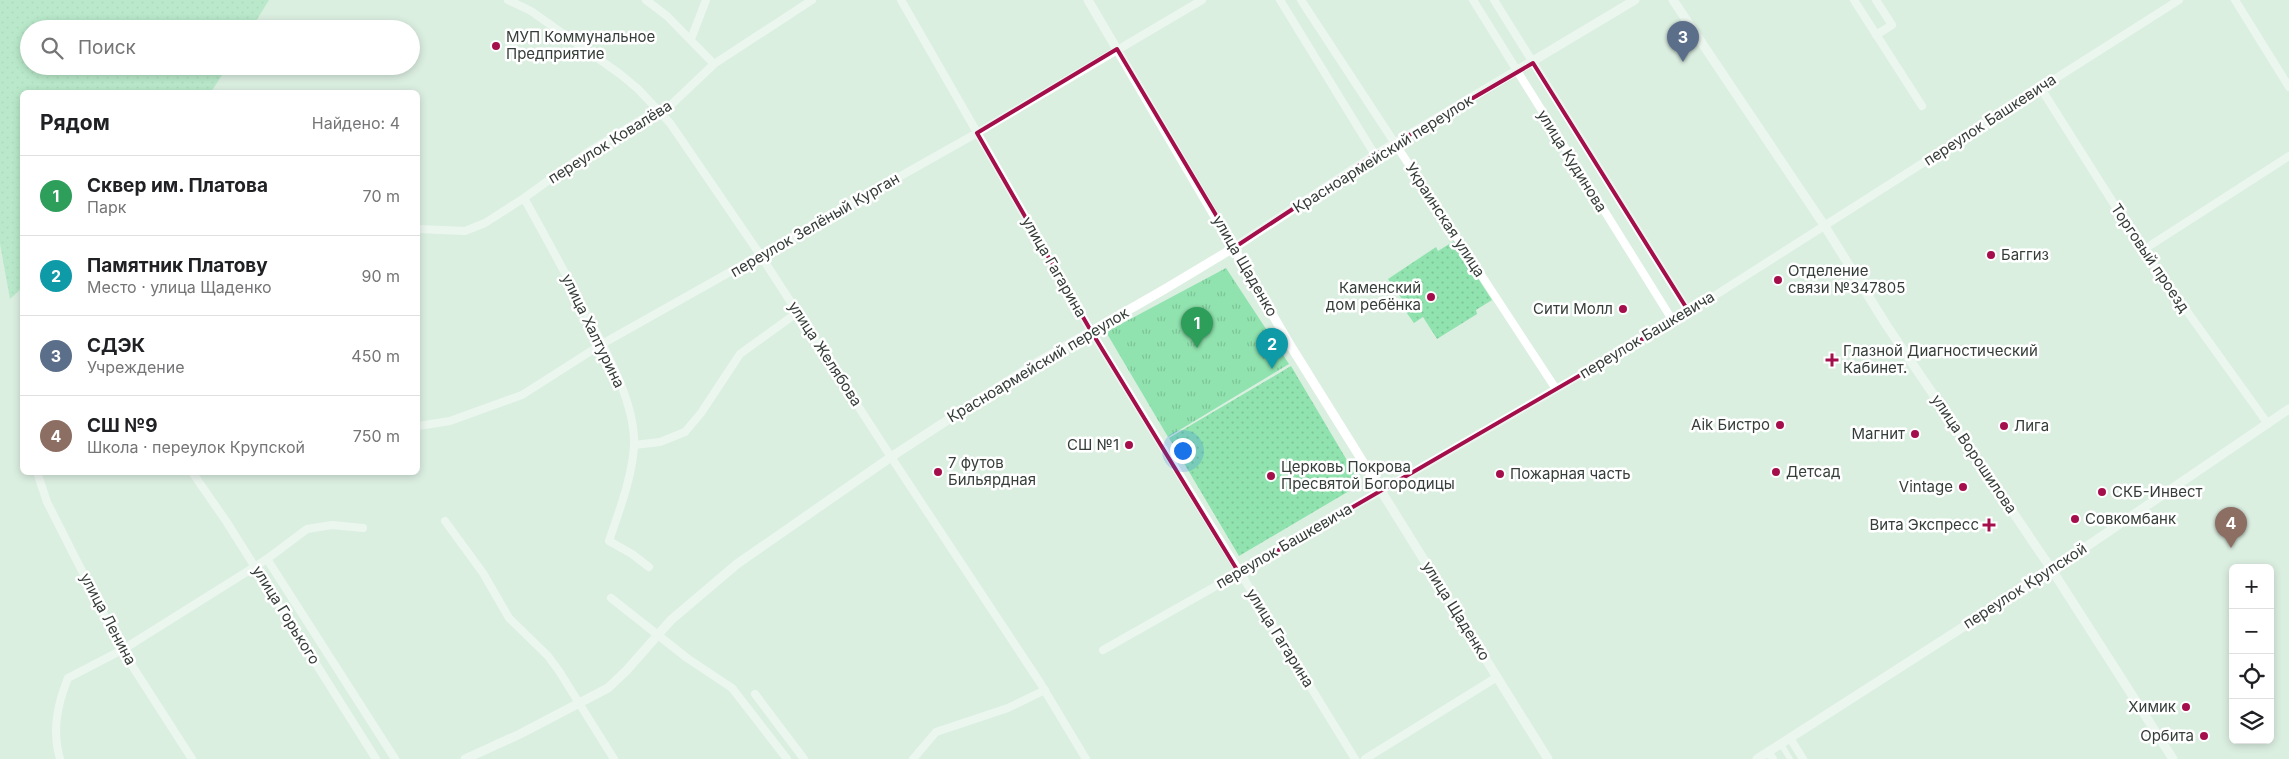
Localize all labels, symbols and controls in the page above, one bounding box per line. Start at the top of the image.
search box [20,20,420,75]
pin: 3 [1667,21,1699,62]
place label: МУП Коммунальное Предприятие [506,27,655,63]
icon: search [38,34,66,62]
text: Поиск [78,36,136,59]
marker: МУП Коммунальное Предприятие [490,40,502,52]
street label: переулок Башкевича [1920,70,2060,170]
street label: Красноармейский переулок [1289,90,1476,217]
street label: переулок Ковалёва [544,96,675,187]
street label: улица Кудинова [1533,106,1612,215]
text: Рядом [40,110,110,135]
text: Найдено: 4 [312,113,400,133]
street label: Украинская улица [1401,159,1490,281]
street label: переулок Зелёный Курган [727,168,903,281]
text: Сквер им. Платова [87,174,268,197]
text: 1 [53,186,59,206]
text: 70 m [363,186,400,206]
text: Парк [87,197,126,217]
street label: Торговый проезд [2107,200,2194,316]
street label: улица Щаденко [1209,212,1282,320]
street label: улица Гагарина [1018,213,1091,321]
place label: Баггиз [2001,245,2049,264]
marker: Баггиз [1985,249,1997,261]
text: Памятник Платову [87,254,268,277]
place label: Отделение связи №347805 [1788,261,1905,297]
text: 2 [51,266,61,286]
text: 90 m [361,266,400,286]
street label: улица Халтурина [558,271,629,391]
marker: Отделение связи №347805 [1772,274,1784,286]
text: Место · улица Щаденко [87,277,272,297]
place label: Каменский дом ребёнка [1326,278,1421,314]
street label: переулок Башкевича [1576,287,1718,382]
marker: Каменский дом ребёнка [1425,291,1437,303]
street label: улица Желябова [784,298,866,410]
place label: Сити Молл [1533,299,1613,318]
street label: Красноармейский переулок [943,303,1132,426]
marker: Сити Молл [1617,303,1629,315]
pin: 1 [1181,307,1213,348]
pin: 2 [1256,328,1288,369]
text: СДЭК [87,334,145,357]
place label: Глазной Диагностический Кабинет. [1843,341,2038,377]
text: 3 [51,346,61,366]
text: 450 m [351,346,400,366]
marker: Глазной Диагностический Кабинет. [1825,353,1839,367]
text: Учреждение [87,357,185,377]
street label: улица Ворошилова [1928,391,2021,517]
text: СШ №9 [87,414,158,437]
place label: Aik Бистро [1691,415,1770,434]
place label: Лига [2014,416,2049,435]
marker: Aik Бистро [1774,419,1786,431]
marker: Лига [1998,420,2010,432]
place label: Магнит [1852,424,1905,443]
text: 4 [51,426,61,446]
text: 750 m [353,426,400,446]
marker: Магнит [1909,428,1921,440]
place label: СШ №1 [1067,435,1119,454]
text: Школа · переулок Крупской [87,437,305,457]
your location [1170,438,1196,464]
marker: СШ №1 [1123,439,1135,451]
place label: 7 футов Бильярдная [948,453,1036,489]
place label: Церковь Покрова Пресвятой Богородицы [1281,457,1455,493]
place label: Детсад [1786,462,1840,481]
place label: Пожарная часть [1510,464,1631,483]
marker: 7 футов Бильярдная [932,466,944,478]
marker: Детсад [1770,466,1782,478]
marker: Пожарная часть [1494,468,1506,480]
marker: Церковь Покрова Пресвятой Богородицы [1265,470,1277,482]
place label: Vintage [1899,477,1953,496]
marker: Vintage [1957,481,1969,493]
place label: СКБ-Инвест [2112,482,2203,501]
marker: СКБ-Инвест [2096,486,2108,498]
street label: переулок Башкевича [1212,499,1355,592]
pin: 4 [2215,507,2247,548]
place label: Совкомбанк [2085,509,2176,528]
marker: Совкомбанк [2069,513,2081,525]
place label: Вита Экспресс [1869,515,1979,534]
marker: Вита Экспресс [1983,519,1995,531]
street label: переулок Крупской [1959,539,2090,633]
street label: улица Щаденко [1418,558,1495,664]
street label: улица Горького [248,562,324,668]
map controls [2229,564,2274,744]
button: + [2229,564,2274,609]
street label: улица Ленина [76,569,141,668]
street label: улица Гагарина [1242,585,1318,691]
button: − [2229,609,2274,654]
button: locate [2229,654,2274,699]
place label: Химик [2128,697,2176,716]
button: layers [2229,699,2274,744]
marker: Химик [2180,701,2192,713]
place label: Орбита [2140,726,2194,745]
marker: Орбита [2198,730,2210,742]

